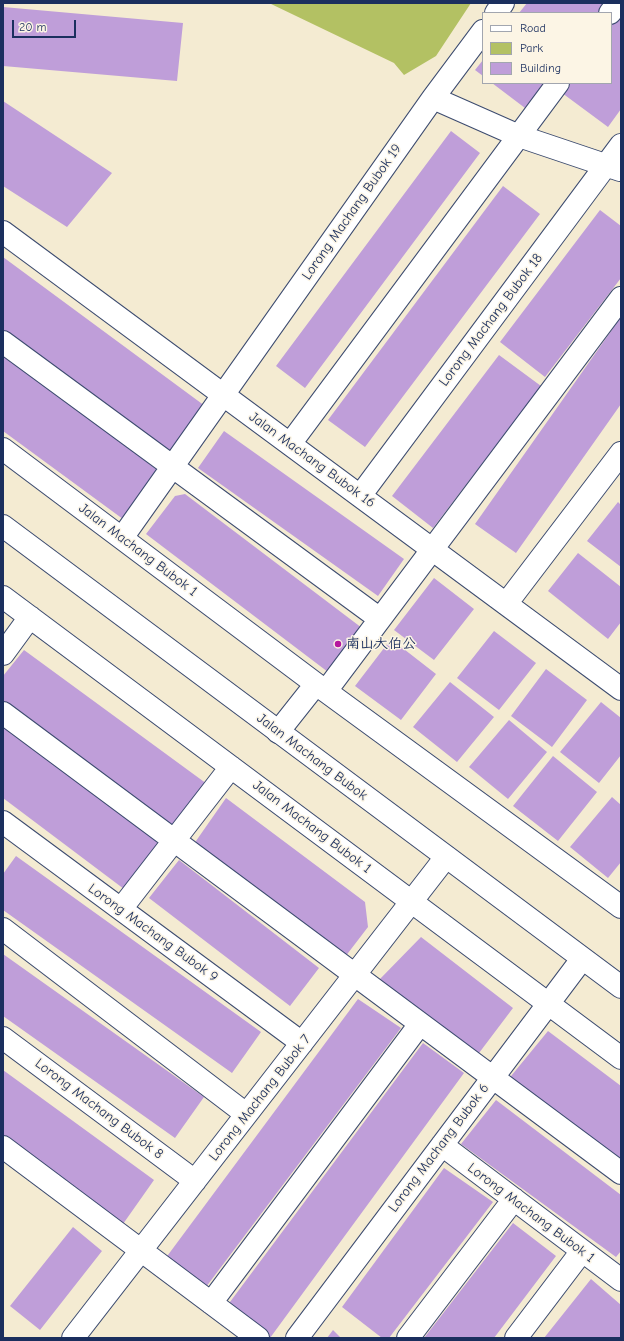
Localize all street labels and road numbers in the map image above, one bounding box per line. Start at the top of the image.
street label: Lorong Machang Bubok 19 [299,141,405,283]
street label: Lorong Machang Bubok 18 [436,250,546,390]
street label: Jalan Machang Bubok 16 [246,409,378,511]
street label: Jalan Machang Bubok 1 [75,500,201,600]
street label: Jalan Machang Bubok [253,710,371,804]
street label: Jalan Machang Bubok 1 [249,777,375,877]
street label: Lorong Machang Bubok 9 [85,880,221,986]
street label: Lorong Machang Bubok 7 [205,1031,315,1165]
street label: Lorong Machang Bubok 8 [31,1055,167,1163]
street label: Lorong Machang Bubok 6 [385,1080,493,1216]
street label: Lorong Machang Bubok 1 [464,1160,598,1266]

